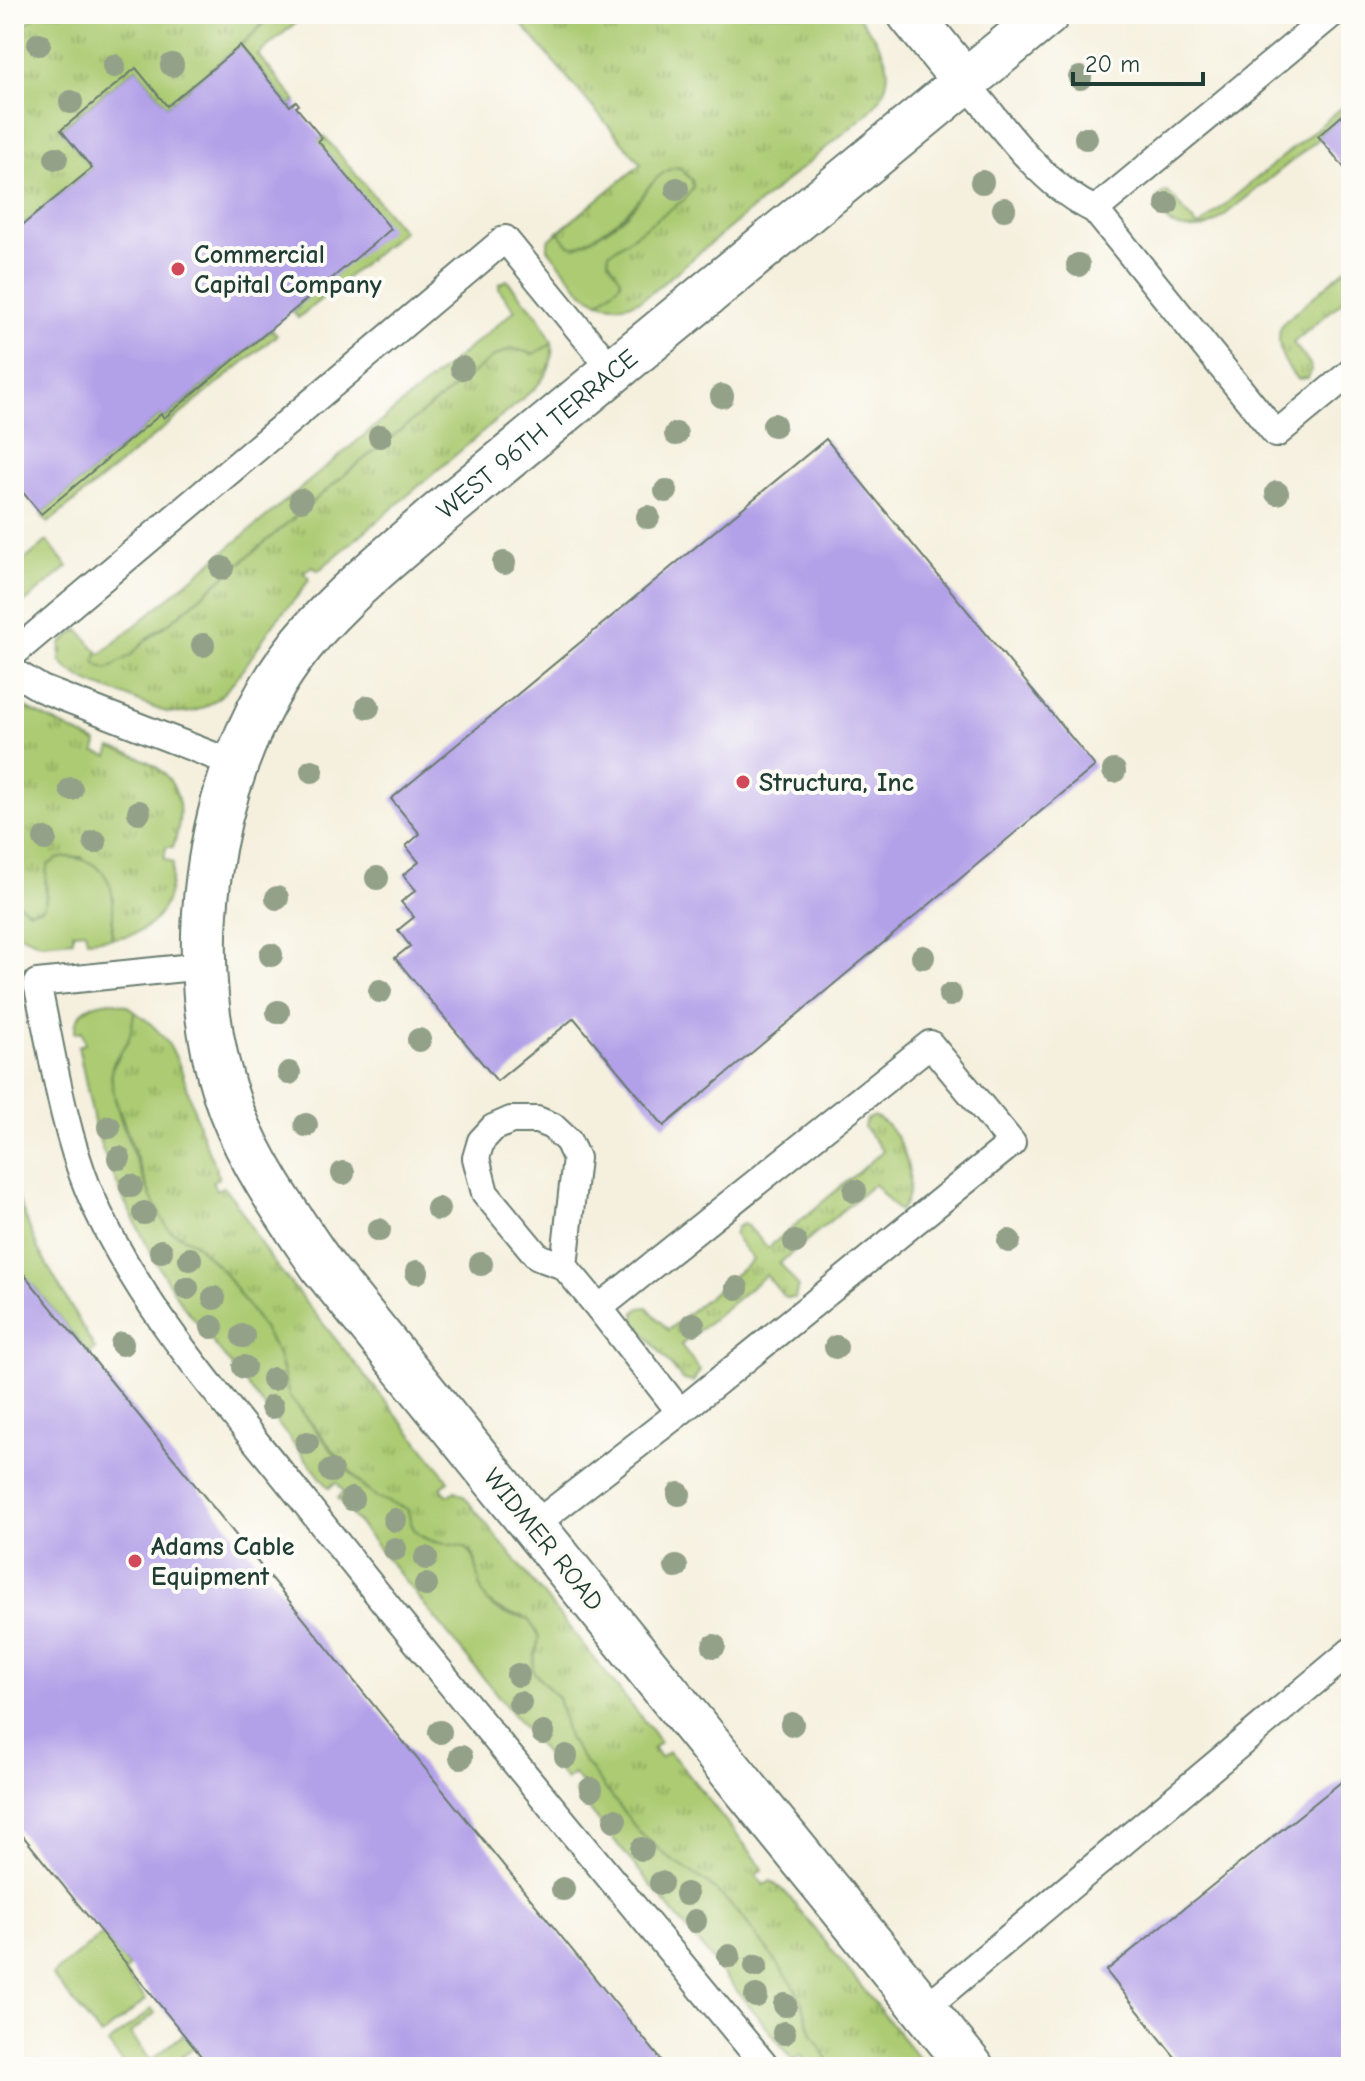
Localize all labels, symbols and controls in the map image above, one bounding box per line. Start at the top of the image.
scale bar [1073,36,1203,86]
text: 20 m [1085,50,1140,78]
place label: Commercial Capital Company [194,240,382,300]
marker: Commercial Capital Company [169,260,187,278]
street label: WEST 96TH TERRACE [431,343,644,526]
place label: Structura, Inc [759,768,914,798]
marker: Structura, Inc [734,773,752,791]
street label: WIDMER ROAD [477,1462,610,1617]
place label: Adams Cable Equipment [151,1532,295,1592]
marker: Adams Cable Equipment [126,1552,144,1570]

